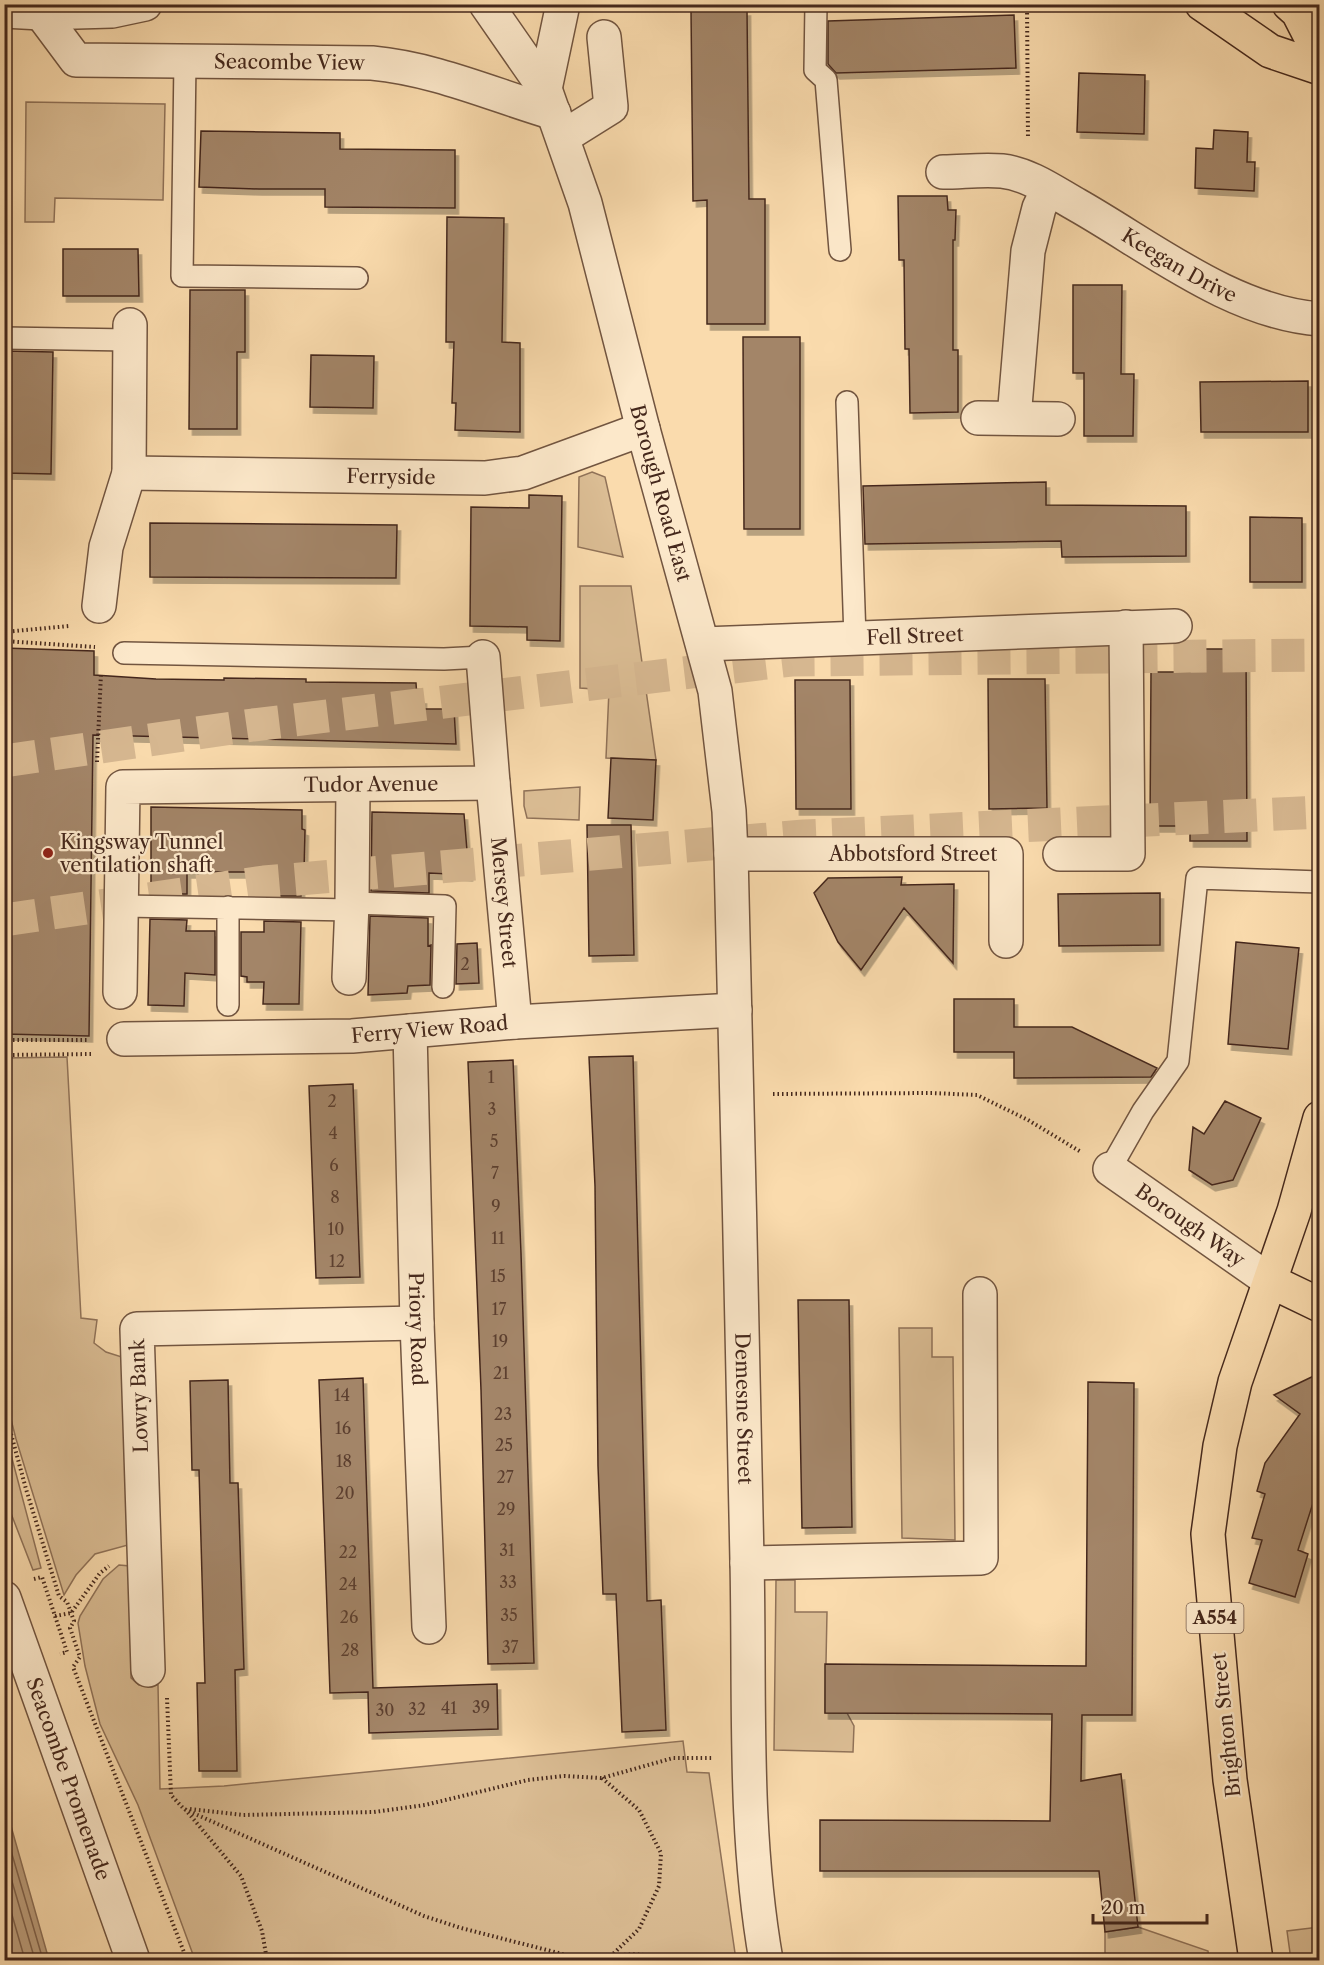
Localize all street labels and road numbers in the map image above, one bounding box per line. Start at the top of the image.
street label: Seacombe View [214,49,365,75]
street label: Keegan Drive [1117,223,1241,307]
street label: Borough Road East [625,402,696,584]
street label: Ferryside [346,464,436,489]
street label: Fell Street [866,622,964,650]
street label: Tudor Avenue [303,772,438,797]
street label: Mersey Street [486,836,522,969]
street label: Abbotsford Street [828,842,997,866]
street label: Ferry View Road [350,1011,509,1048]
street label: Borough Way [1131,1179,1250,1272]
street label: Priory Road [404,1272,431,1386]
street label: Demesne Street [730,1332,757,1485]
street label: Lowry Bank [125,1337,153,1453]
road number: A554 [1186,1603,1244,1633]
street label: Brighton Street [1206,1651,1246,1799]
street label: Seacombe Promenade [21,1674,116,1884]

